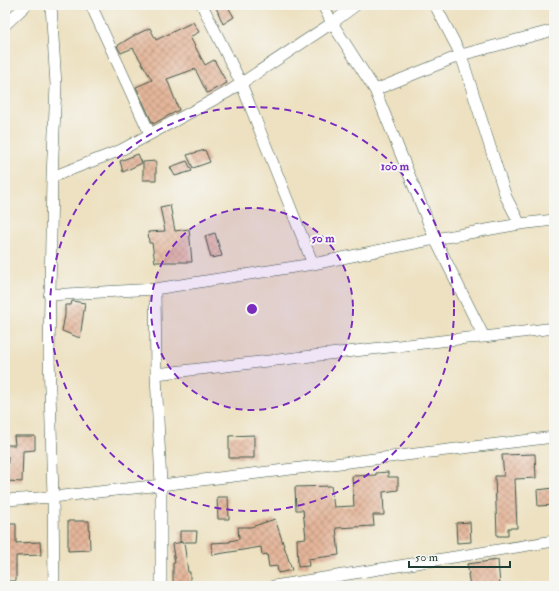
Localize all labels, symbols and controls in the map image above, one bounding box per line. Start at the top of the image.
text: 100 m [381,159,410,174]
text: 50 m [311,231,335,246]
centre of rings [245,302,259,316]
scale bar [409,543,510,569]
text: 50 m [415,550,439,565]

